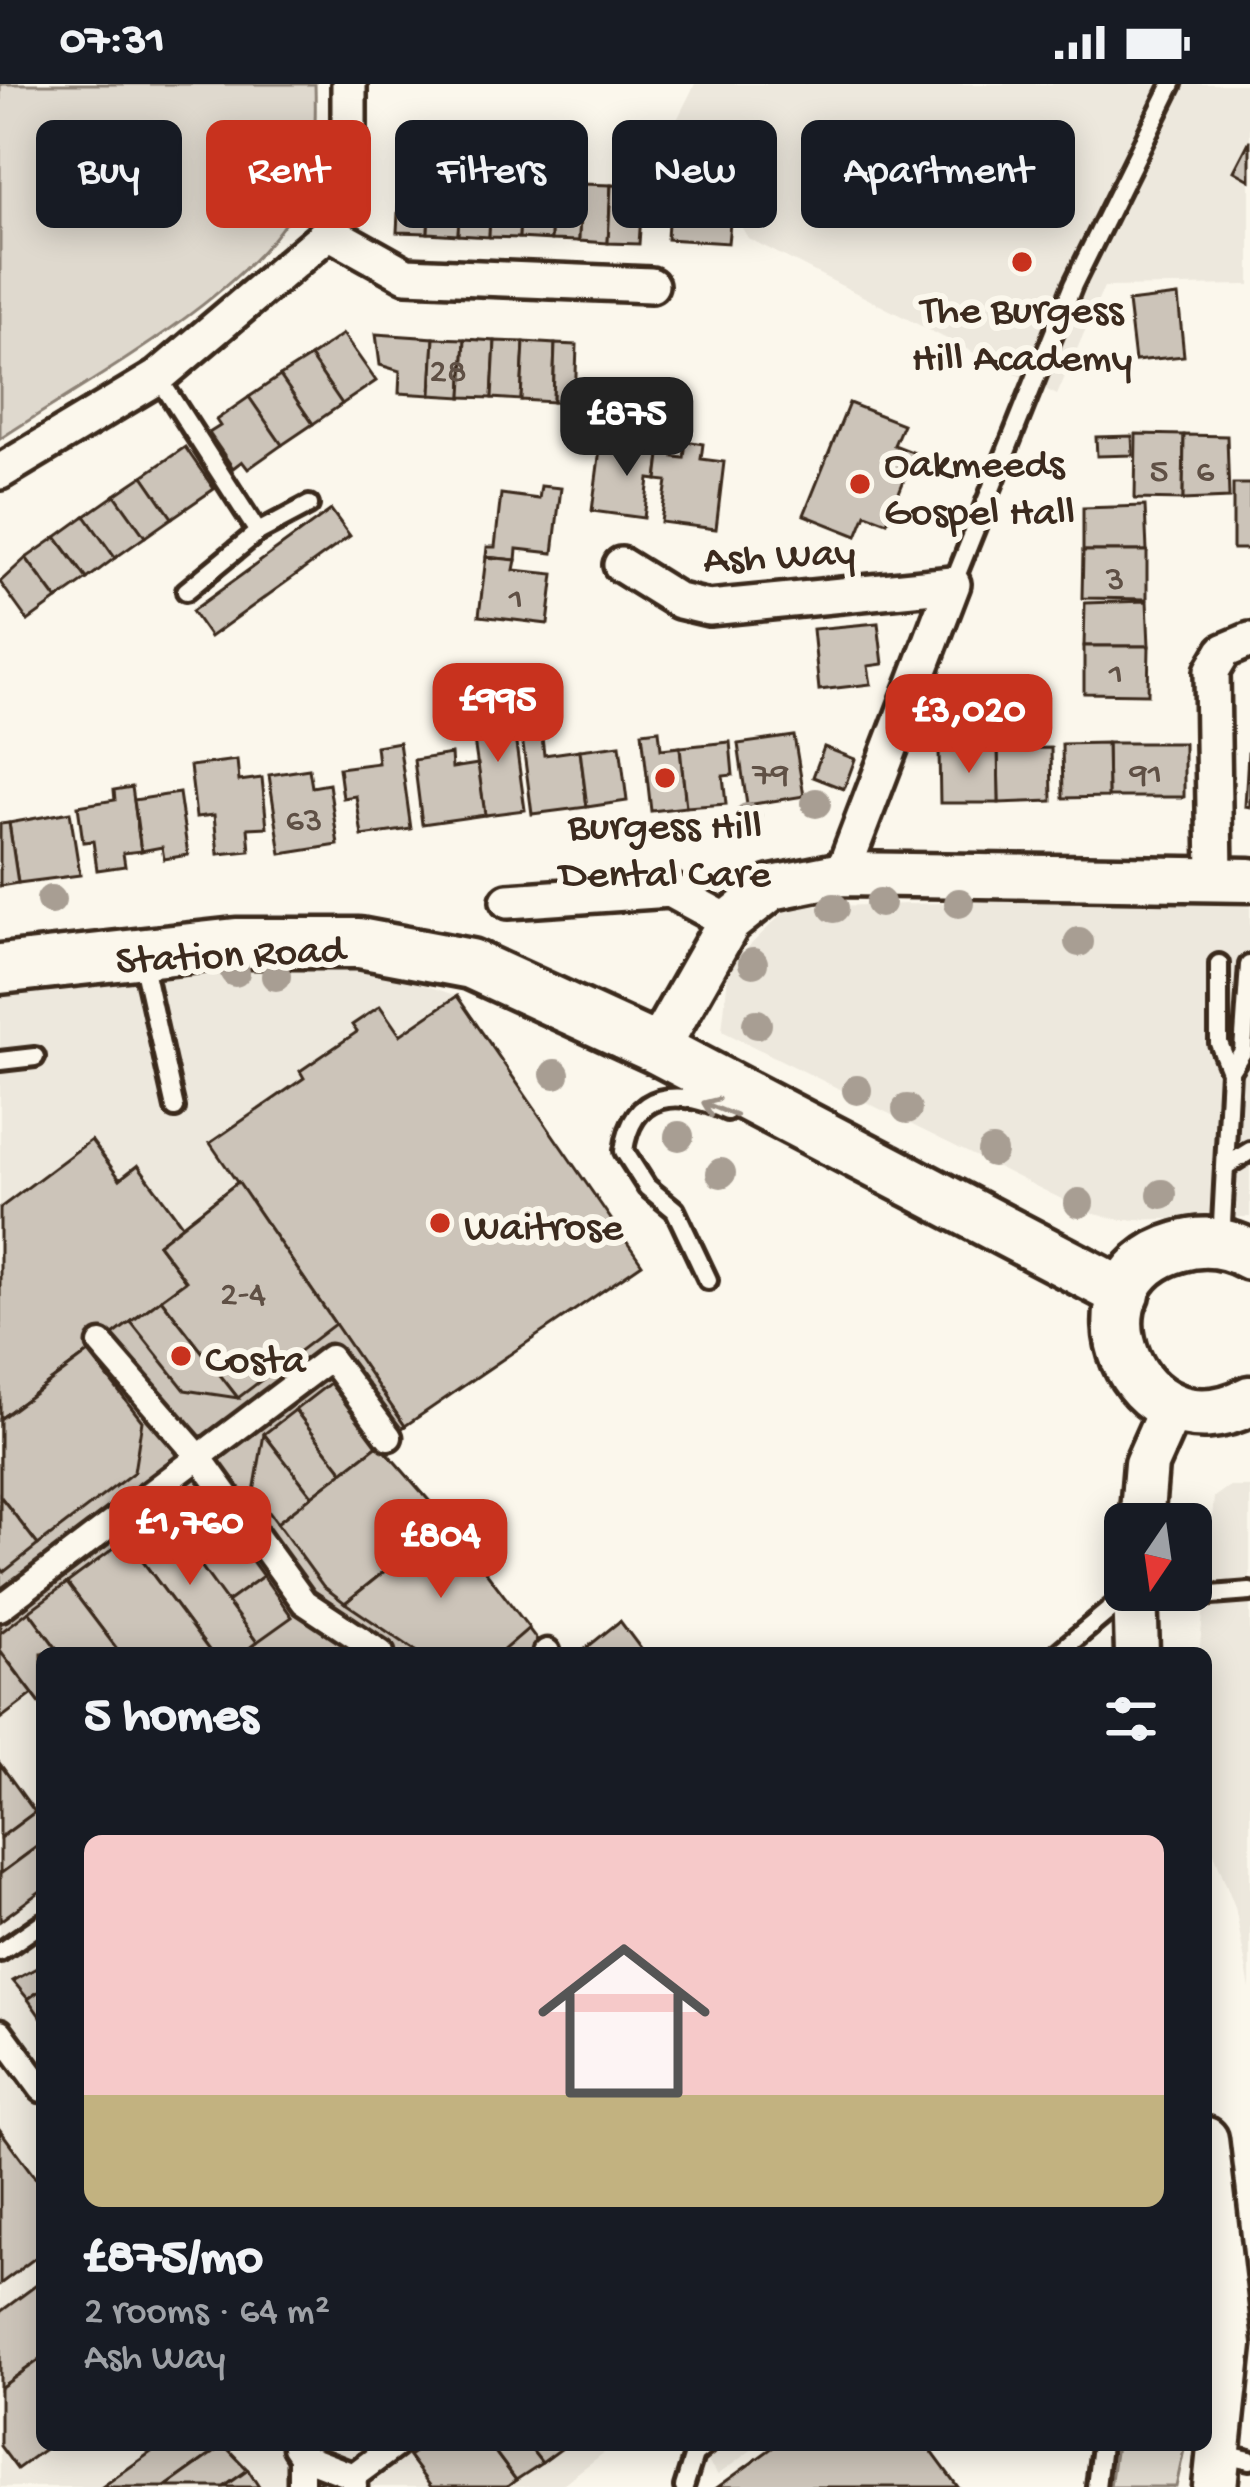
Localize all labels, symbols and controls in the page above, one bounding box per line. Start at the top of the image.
text: 07:31 [60,16,165,69]
chip: Buy [36,120,182,228]
chip: Rent [206,120,371,228]
chip: Filters [395,120,588,228]
chip: New [612,120,777,228]
chip: Apartment [801,120,1075,228]
marker: The Burgess Hill Academy [1009,249,1035,275]
place label: The Burgess Hill Academy [912,289,1132,386]
house number: 28 [429,352,467,395]
pin: £875 [556,377,698,479]
text: £875 [587,393,667,439]
place label: Oakmeeds Gospel Hall [884,443,1075,540]
house number: 5 [1150,452,1168,495]
house number: 6 [1196,452,1215,495]
marker: Oakmeeds Gospel Hall [847,471,873,497]
street label: Ash Way [702,531,857,588]
house number: 3 [1105,560,1124,603]
house number: 1 [508,580,523,623]
house number: 1 [1108,655,1123,698]
pin: £995 [427,663,569,765]
pin: £3,020 [871,674,1067,776]
text: £995 [460,679,536,725]
text: £3,020 [912,690,1026,736]
house number: 79 [752,755,789,798]
house number: 91 [1129,755,1162,798]
marker: Burgess Hill Dental Care [652,765,678,791]
house number: 63 [286,801,322,844]
place label: Burgess Hill Dental Care [556,805,772,902]
street label: Station Road [114,928,350,989]
one-way arrow [701,1097,738,1118]
place label: Waitrose [464,1206,624,1255]
marker: Waitrose [427,1210,453,1236]
house number: 2-4 [220,1275,266,1318]
place label: Costa [205,1339,307,1388]
marker: Costa [168,1343,194,1369]
pin: £1,760 [92,1486,288,1588]
pin: £804 [370,1499,512,1601]
text: £1,760 [136,1502,244,1548]
north arrow [1104,1503,1212,1611]
map controls [1104,1503,1212,1611]
text: £804 [401,1515,481,1561]
icon: filters [1098,1686,1164,1752]
text: 5 homes [84,1689,258,1749]
icon: home [516,1913,732,2129]
text: £875/mo [84,2231,263,2291]
text: 2 rooms · 64 m² [84,2291,330,2337]
text: Ash Way [84,2337,226,2383]

